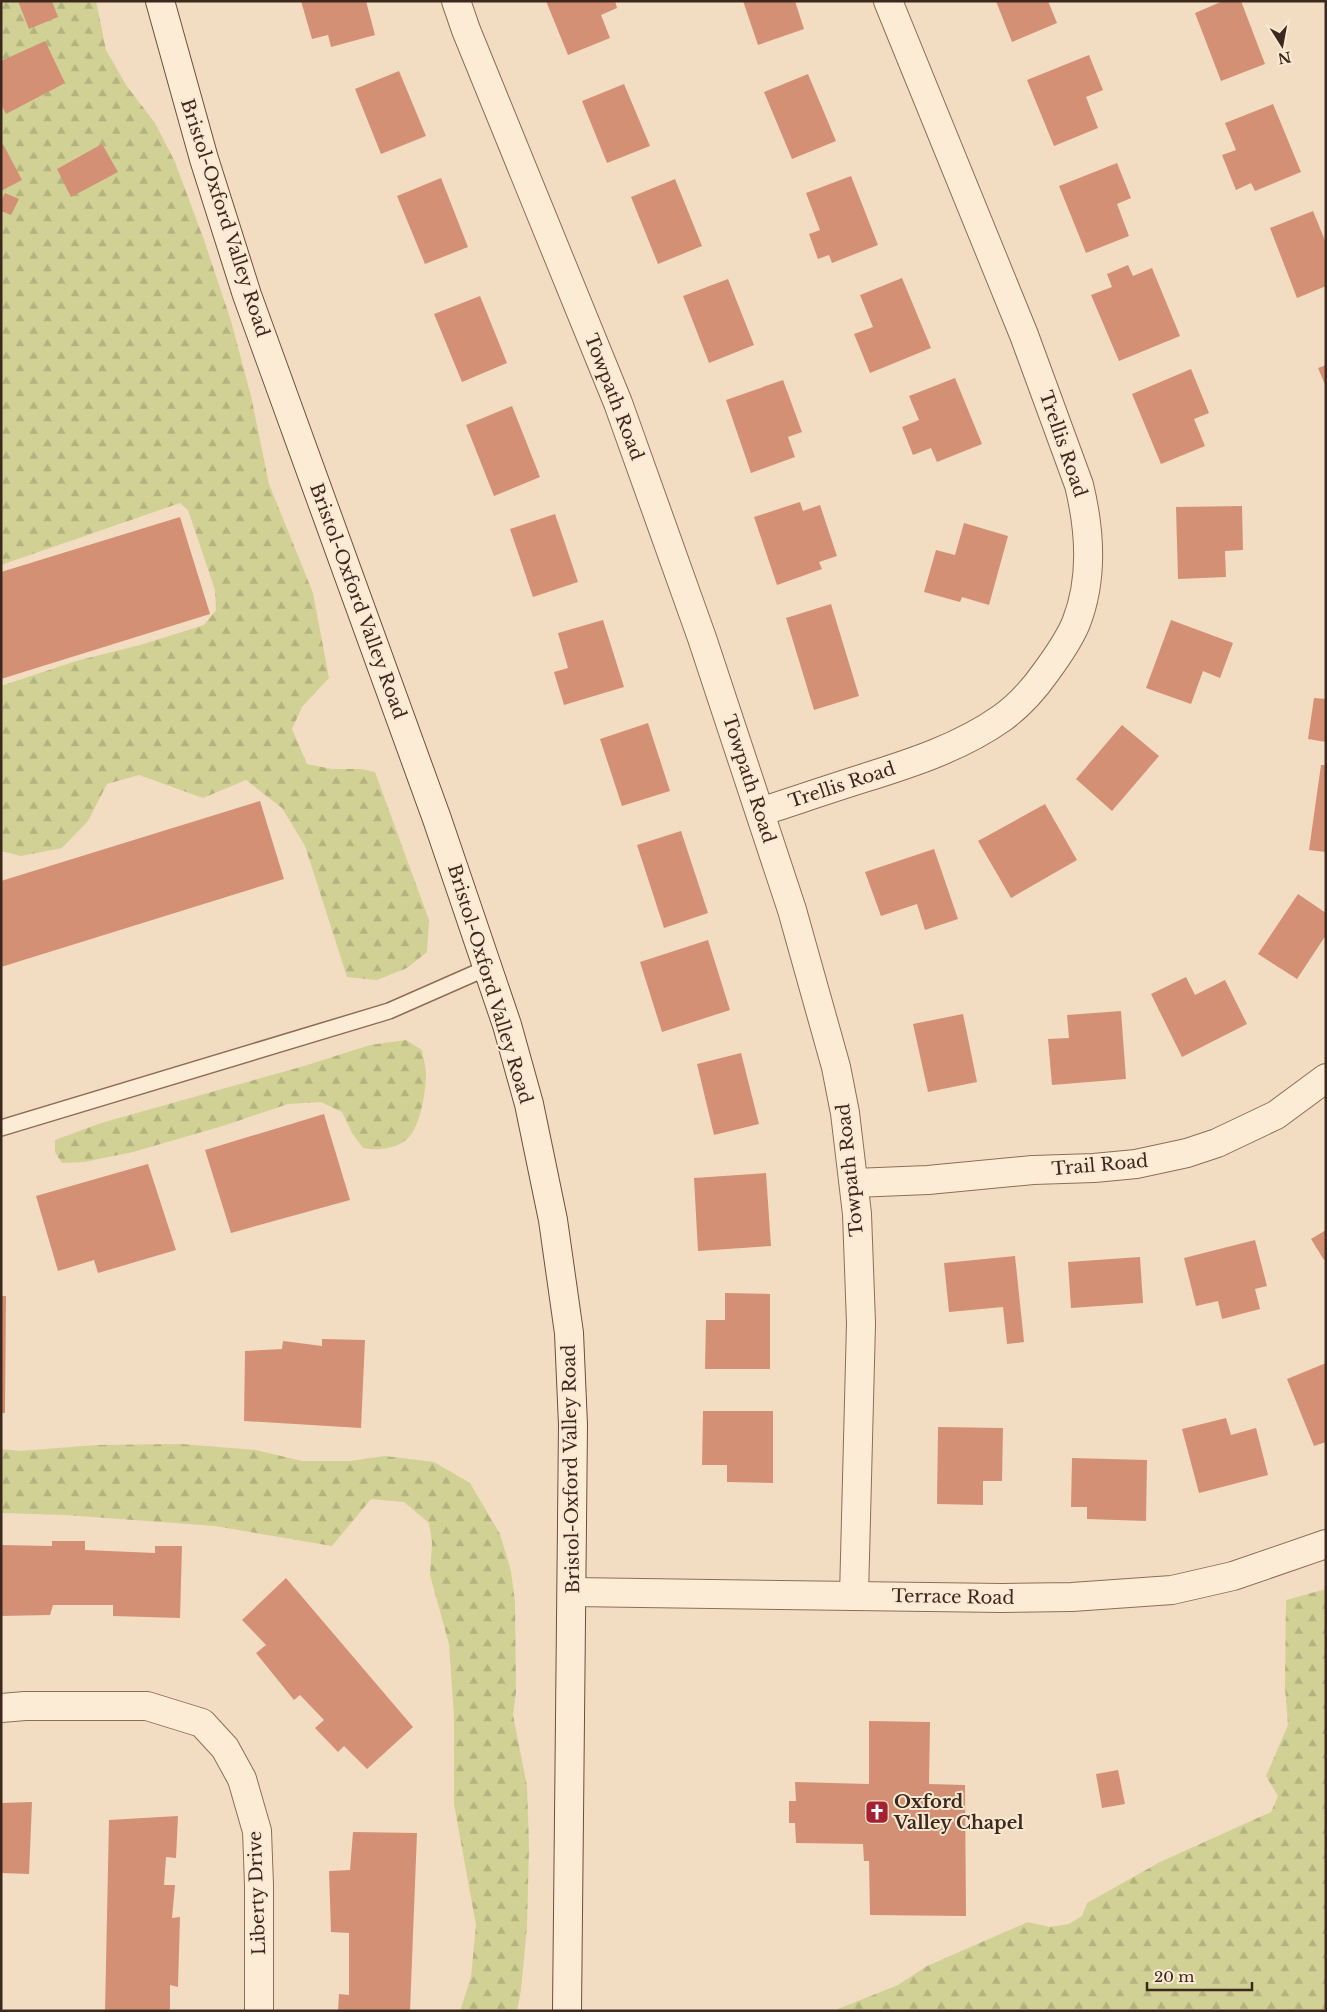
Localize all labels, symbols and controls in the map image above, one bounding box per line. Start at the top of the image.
north arrow [1257,20,1307,70]
text: N [1276,48,1293,68]
street label: Bristol-Oxford Valley Road [176,96,274,340]
street label: Towpath Road [580,331,648,463]
street label: Trellis Road [1035,388,1091,500]
street label: Bristol-Oxford Valley Road [305,480,411,722]
street label: Towpath Road [718,712,780,846]
street label: Trellis Road [786,757,898,813]
street label: Bristol-Oxford Valley Road [443,862,537,1106]
street label: Towpath Road [832,1102,868,1238]
street label: Trail Road [1051,1150,1149,1180]
street label: Bristol-Oxford Valley Road [558,1344,584,1594]
street label: Terrace Road [891,1585,1015,1609]
place label: Oxford Valley Chapel [893,1791,1024,1834]
church icon: Oxford Valley Chapel [864,1799,890,1825]
street label: Liberty Drive [244,1831,270,1955]
scale bar [1147,1960,1252,1992]
text: 20 m [1154,1967,1194,1986]

